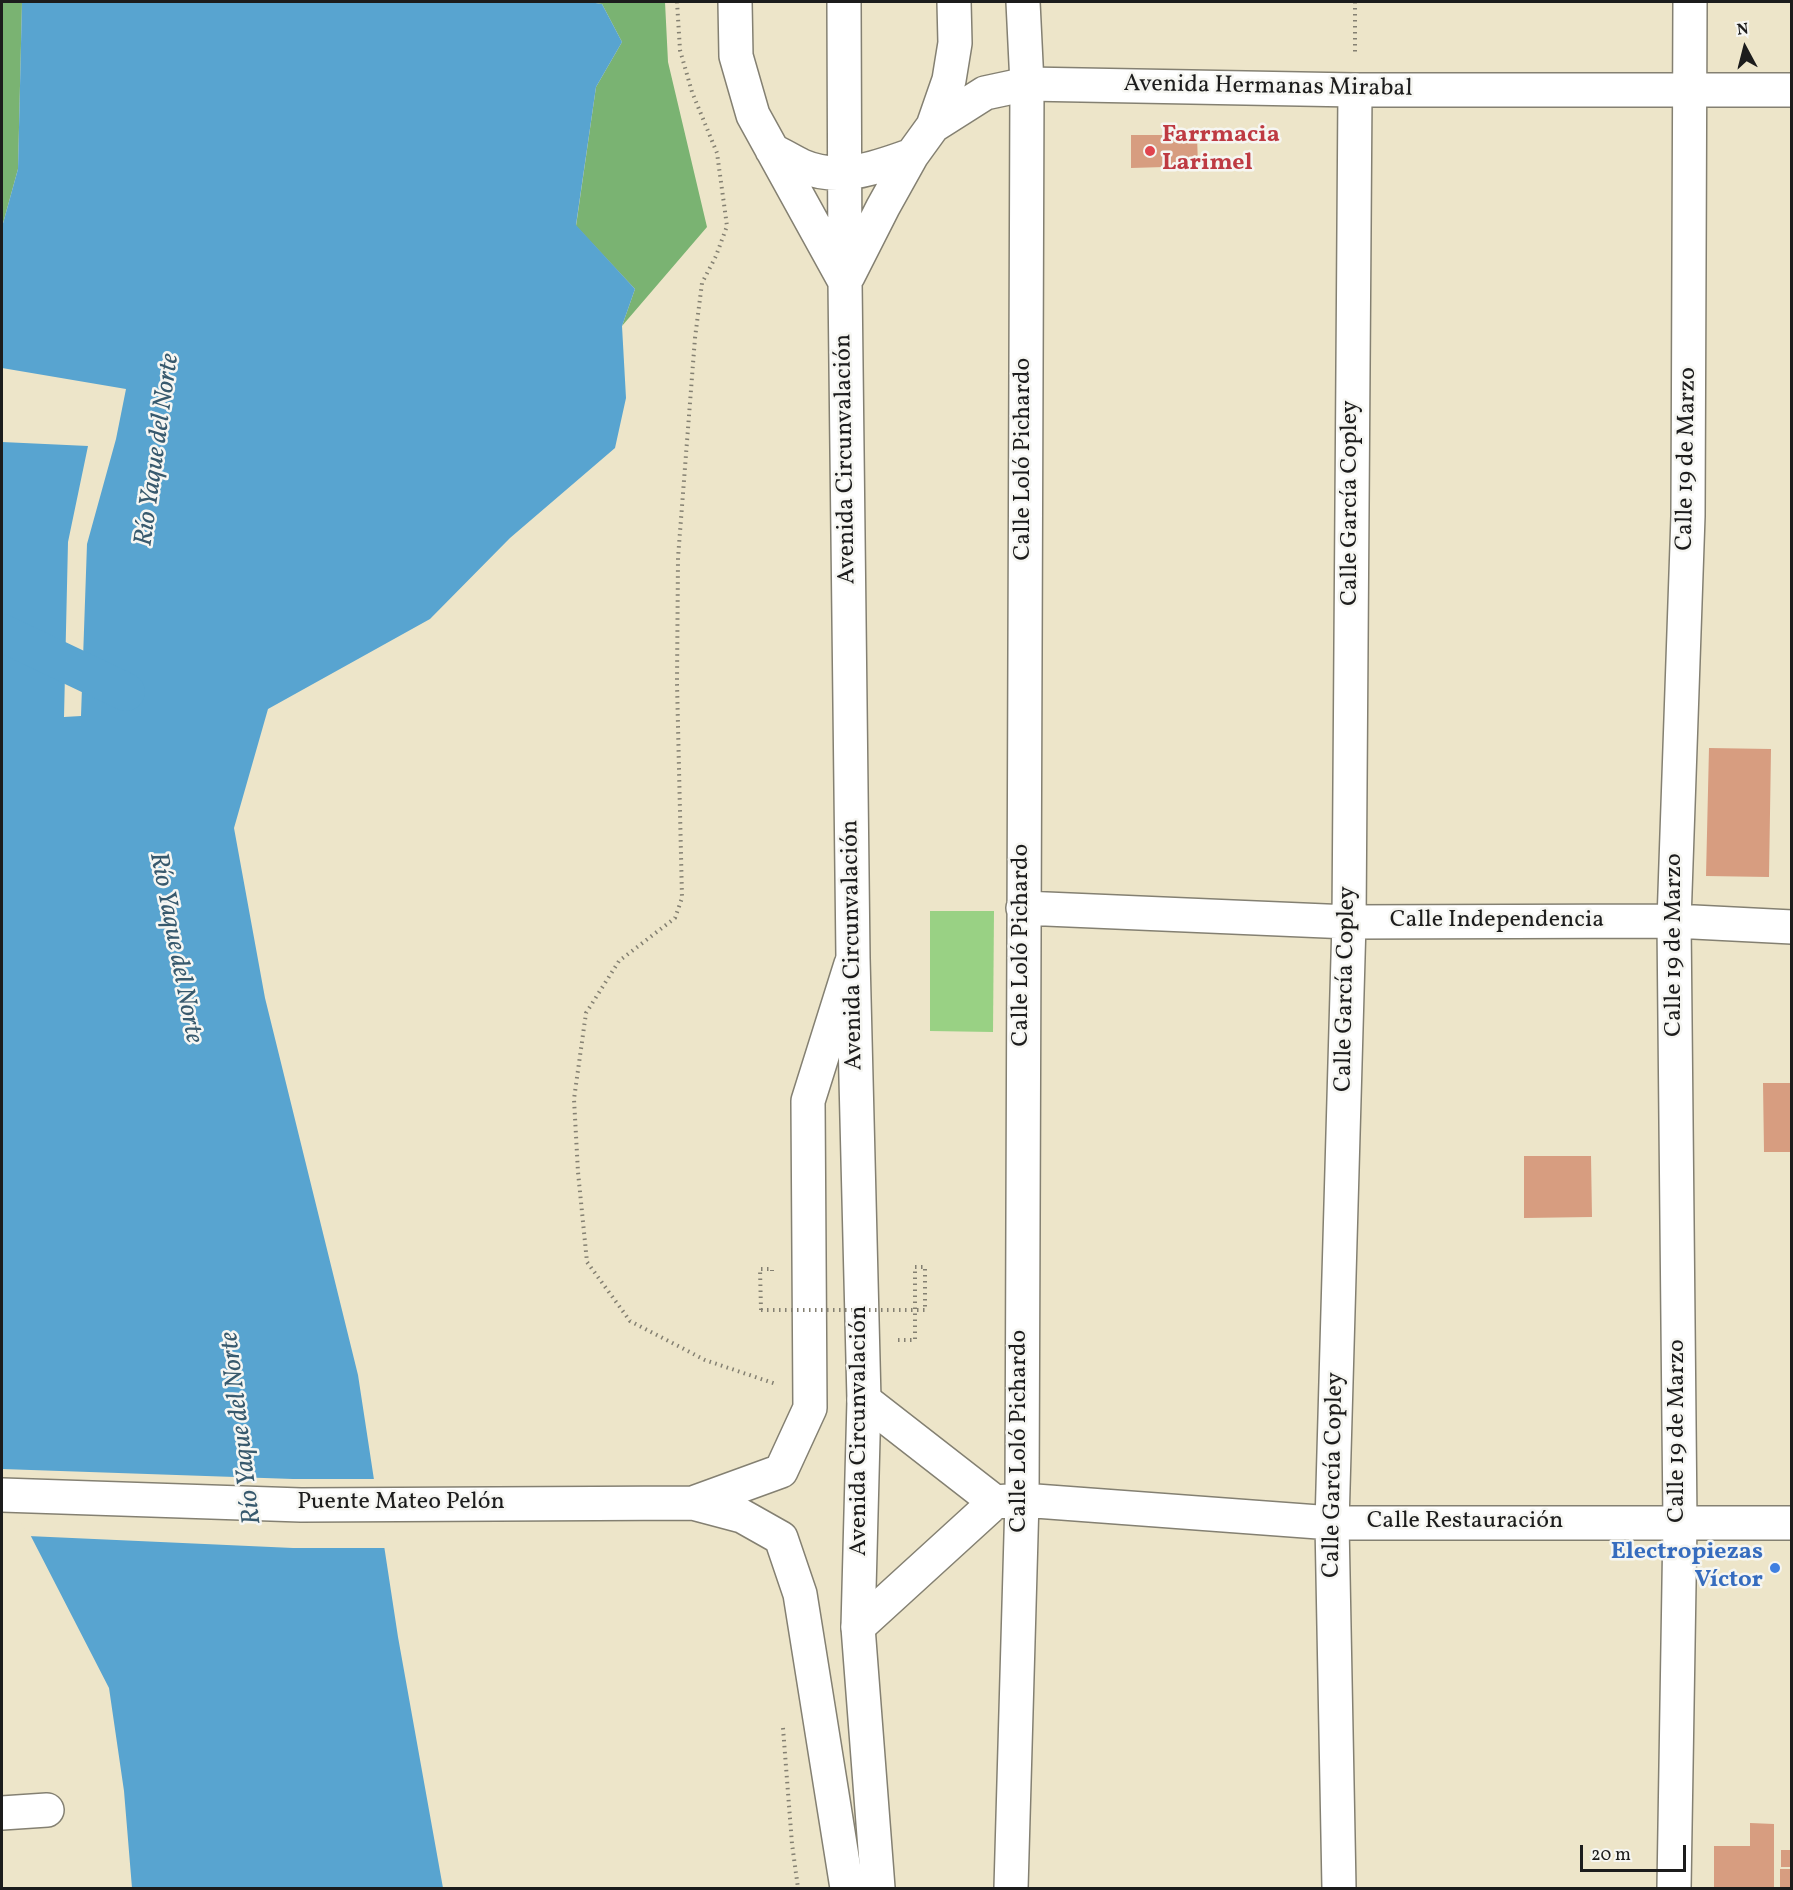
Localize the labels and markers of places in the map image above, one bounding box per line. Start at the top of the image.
place label: Farrmacia Larimel [1162,123,1280,179]
marker: Farrmacia Larimel [1143,144,1157,158]
place label: Electropiezas Víctor [1611,1540,1763,1596]
marker: Electropiezas Víctor [1768,1561,1782,1575]

